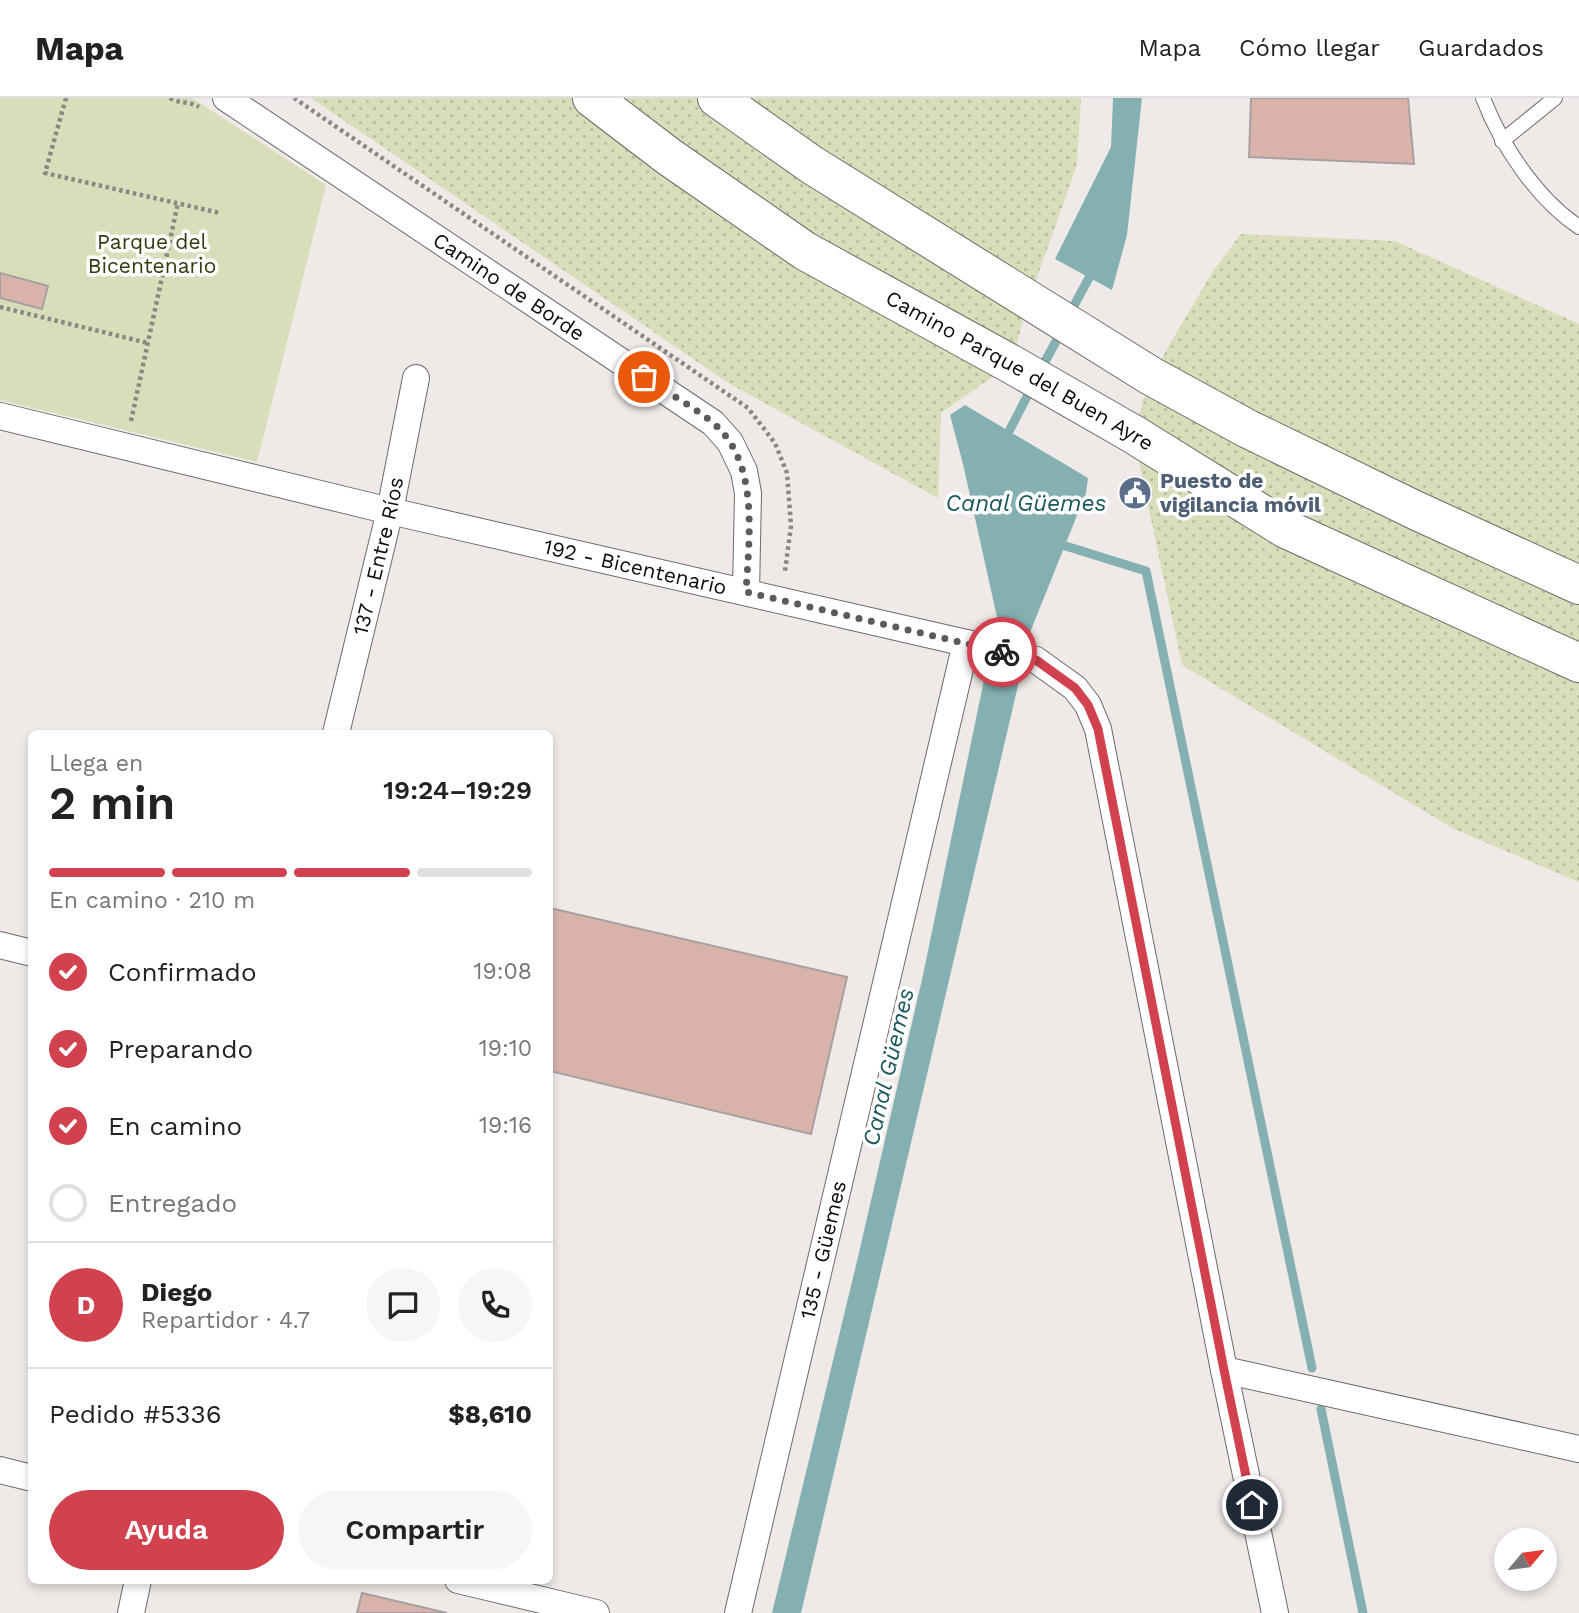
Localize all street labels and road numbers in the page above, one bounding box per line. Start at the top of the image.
street label: Camino de Borde [429,227,590,346]
street label: Camino Parque del Buen Ayre [882,285,1158,456]
street label: 137 - Entre Ríos [347,475,408,638]
street label: 192 - Bicentenario [541,534,729,600]
street label: 135 - Güemes [795,1178,851,1321]

